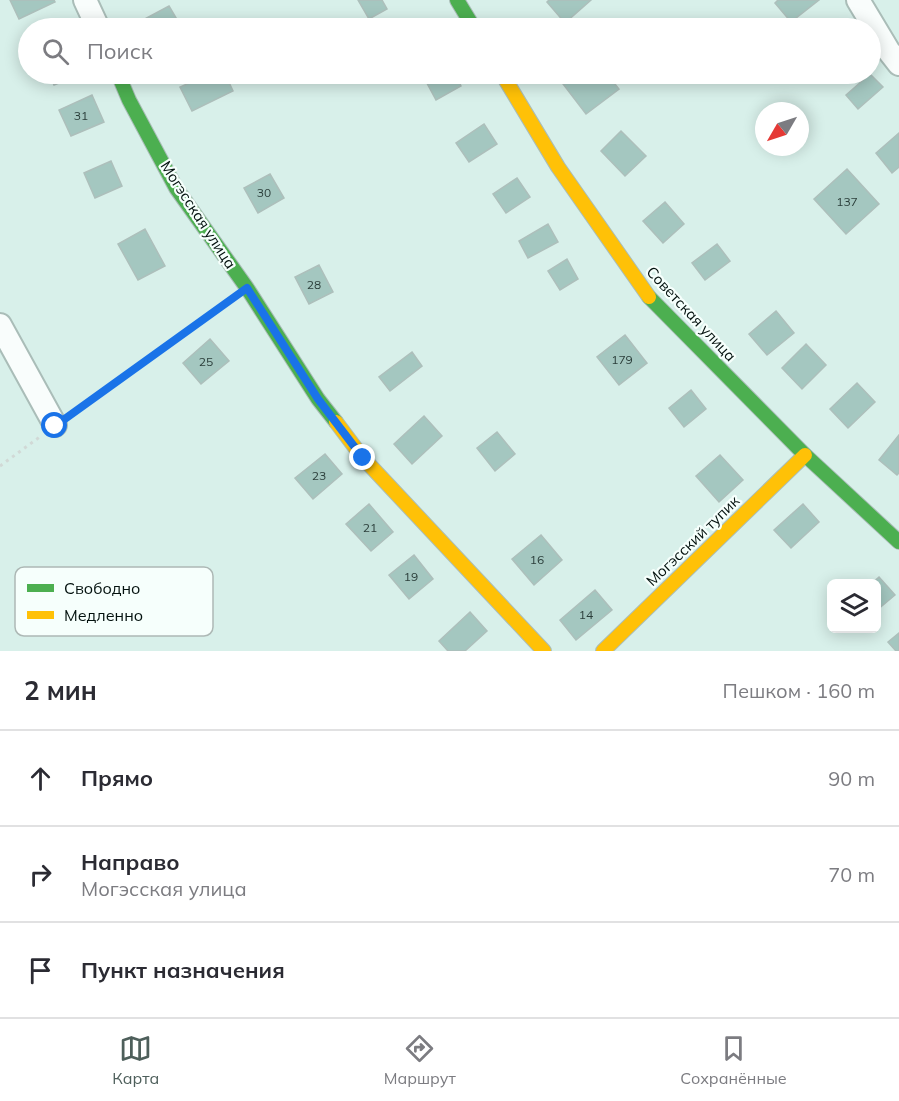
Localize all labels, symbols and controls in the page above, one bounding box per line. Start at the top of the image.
search box [18,18,881,84]
icon: search [39,35,72,68]
text: Поиск [87,37,153,65]
north arrow [755,102,809,156]
house number: 31 [74,108,88,123]
street label: Могэсская улица [157,157,240,272]
house number: 30 [257,185,271,200]
house number: 137 [836,194,858,209]
street label: Советская улица [642,262,740,365]
house number: 28 [307,277,321,292]
house number: 179 [611,352,633,367]
house number: 25 [199,354,213,369]
route start [41,412,67,438]
route end [349,444,375,470]
house number: 23 [312,468,326,483]
street label: Могэсский тупик [642,491,744,590]
house number: 21 [363,520,377,535]
house number: 16 [530,552,544,567]
legend [15,567,213,636]
house number: 19 [404,569,418,584]
text: Свободно [64,578,140,598]
map controls [827,579,881,633]
button: layers [827,579,881,633]
text: Медленно [64,605,143,625]
house number: 14 [579,607,593,622]
text: 2 мин [24,674,97,707]
text: Пешком · 160 m [723,678,875,703]
icon: ahead [24,762,57,795]
text: Прямо [81,764,153,792]
text: 90 m [828,766,875,791]
text: Направо [81,848,179,876]
icon: right [24,858,57,891]
text: 70 m [828,862,875,887]
text: Могэсская улица [81,876,247,901]
icon: arrive [24,954,57,987]
text: Пункт назначения [81,956,285,984]
tab: Карта [112,1032,159,1088]
tab: Маршрут [384,1032,456,1088]
tab: Сохранённые [680,1032,787,1088]

